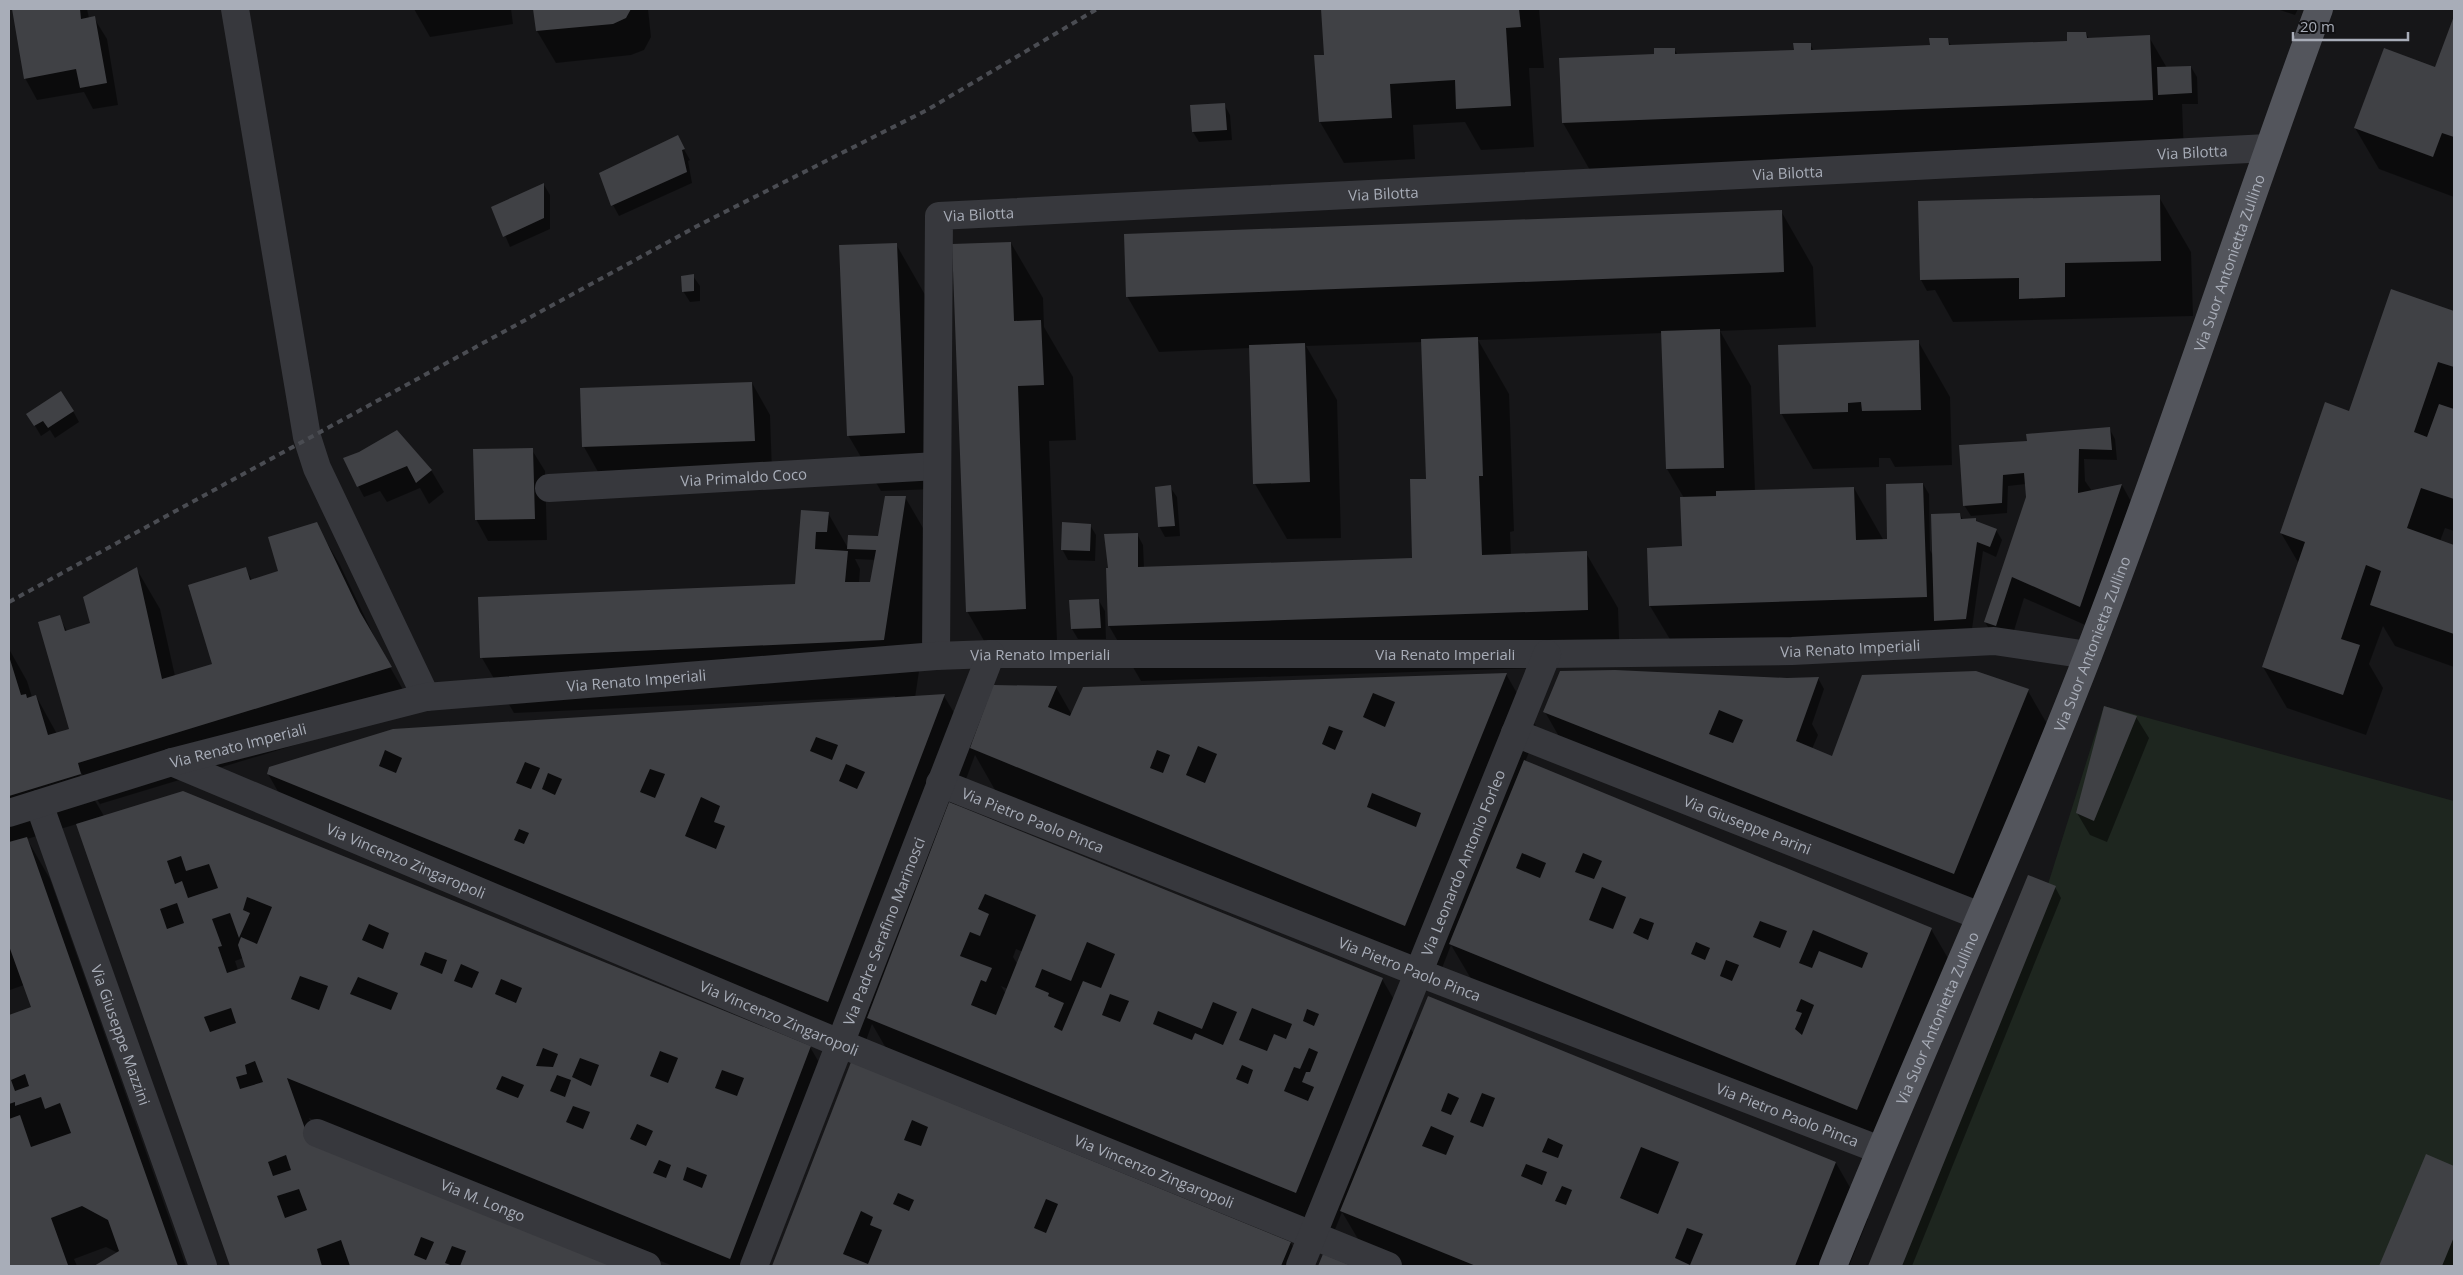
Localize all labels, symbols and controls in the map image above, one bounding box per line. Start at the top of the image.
scale bar [2293,10,2408,42]
text: 20 m [2300,16,2335,36]
street label: Via Bilotta [2157,140,2228,164]
street label: Via Bilotta [1752,161,1824,184]
street label: Via Suor Antonietta Zullino [2189,171,2269,354]
street label: Via Bilotta [1348,181,1419,205]
street label: Via Bilotta [943,202,1015,226]
street label: Via Primaldo Coco [680,463,808,491]
street label: Via Suor Antonietta Zullino [2049,553,2135,734]
street label: Via Renato Imperiali [1780,635,1921,661]
street label: Via Renato Imperiali [970,644,1110,665]
street label: Via Renato Imperiali [1375,644,1515,664]
street label: Via Renato Imperiali [566,665,707,696]
street label: Via Renato Imperiali [168,718,308,772]
street label: Via Leonardo Antonio Forleo [1416,766,1509,959]
street label: Via Pietro Paolo Pinca [959,783,1107,857]
street label: Via Giuseppe Parini [1681,790,1814,859]
street label: Via Vincenzo Zingaropoli [323,818,489,903]
street label: Via Padre Serafino Marinosci [838,834,929,1028]
street label: Via Suor Antonietta Zullino [1891,928,1983,1108]
street label: Via Pietro Paolo Pinca [1335,932,1484,1006]
street label: Via Giuseppe Mazzini [87,962,155,1108]
street label: Via Vincenzo Zingaropoli [697,975,862,1060]
street label: Via Pietro Paolo Pinca [1713,1078,1862,1151]
street label: Via Vincenzo Zingaropoli [1071,1130,1237,1212]
street label: Via M. Longo [438,1174,528,1226]

